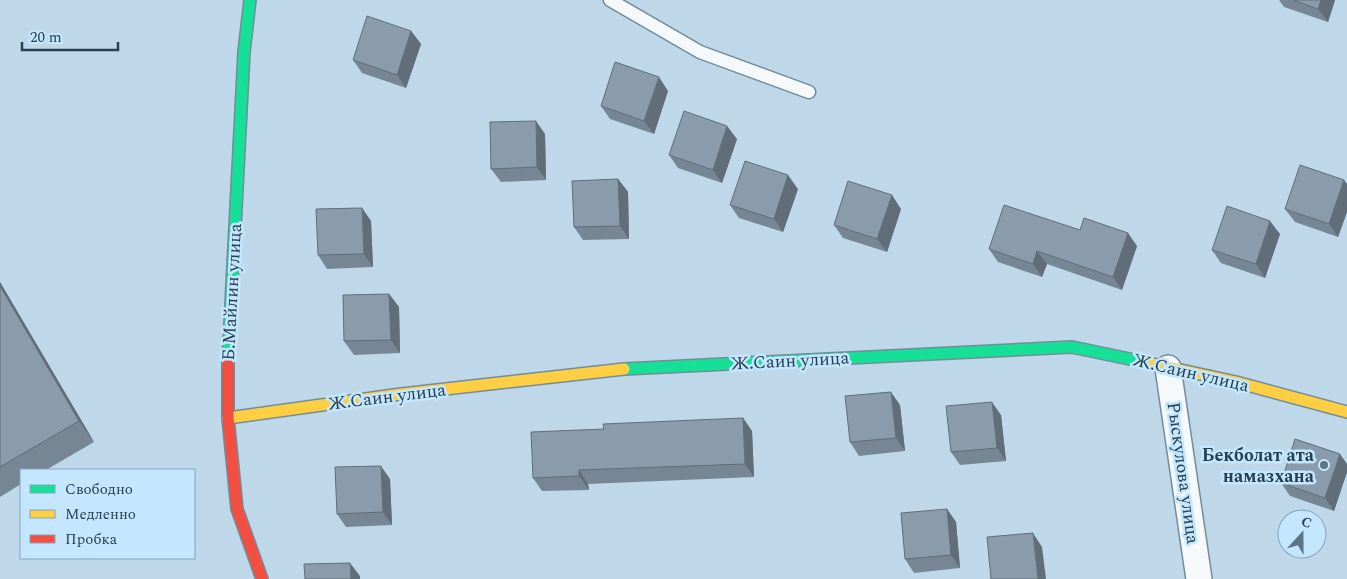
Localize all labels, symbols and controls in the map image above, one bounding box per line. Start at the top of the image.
scale bar [22,20,119,52]
text: 20 m [30,26,62,49]
street label: Б.Майлин улица [215,222,249,361]
street label: Ж.Саин улица [730,344,850,378]
street label: Ж.Саин улица [1130,347,1252,400]
street label: Ж.Саин улица [327,376,448,418]
street label: Рыскулова улица [1160,400,1206,546]
place label: Бекболат ата намазхана [1202,442,1315,490]
marker: Бекболат ата намазхана [1318,459,1330,471]
legend [20,469,195,559]
text: Свободно [65,478,133,501]
text: Медленно [65,503,136,526]
north arrow [1277,509,1327,559]
text: С [1298,511,1315,534]
text: Пробка [65,528,118,551]

